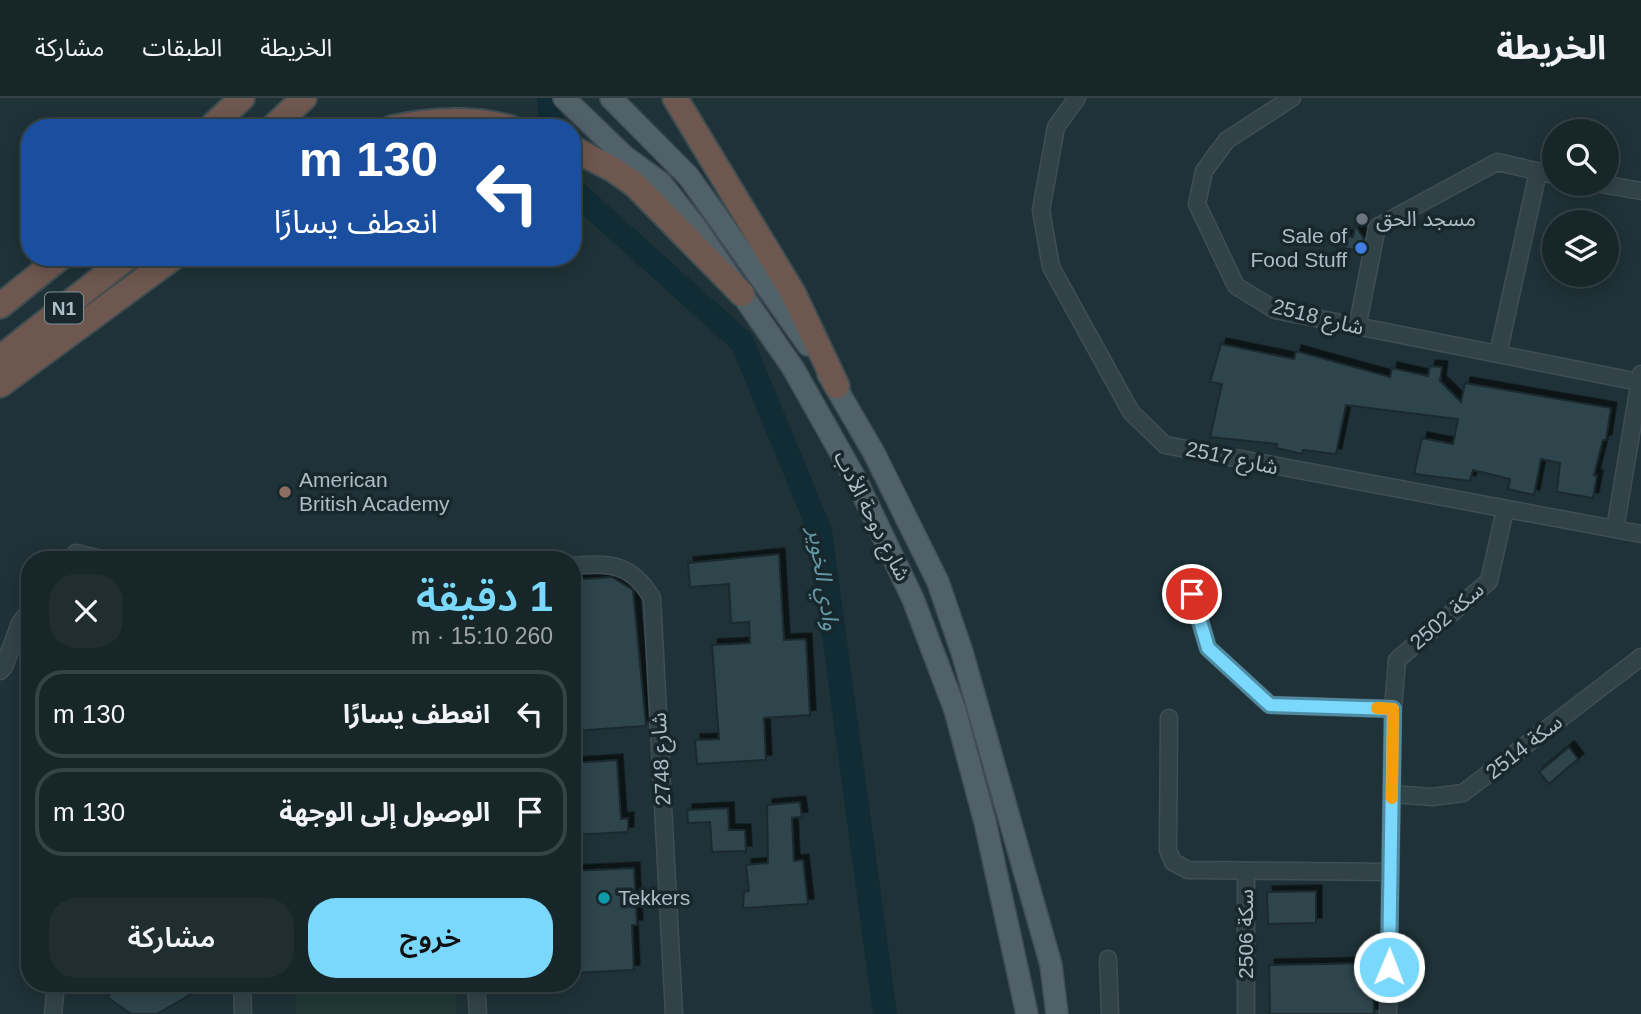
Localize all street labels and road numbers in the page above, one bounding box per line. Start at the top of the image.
road number: N1 [45,292,83,324]
street label: 2518 شارع [1269,294,1366,343]
street label: 2517 شارع [1183,437,1280,482]
street label: شارع دوحة الأدب [826,447,915,586]
street label: 2502 سكة [1405,577,1488,654]
street label: سكة 2514 [1481,710,1566,783]
street label: شارع 2748 [647,712,678,806]
street label: سكة 2506 [1234,889,1257,979]

